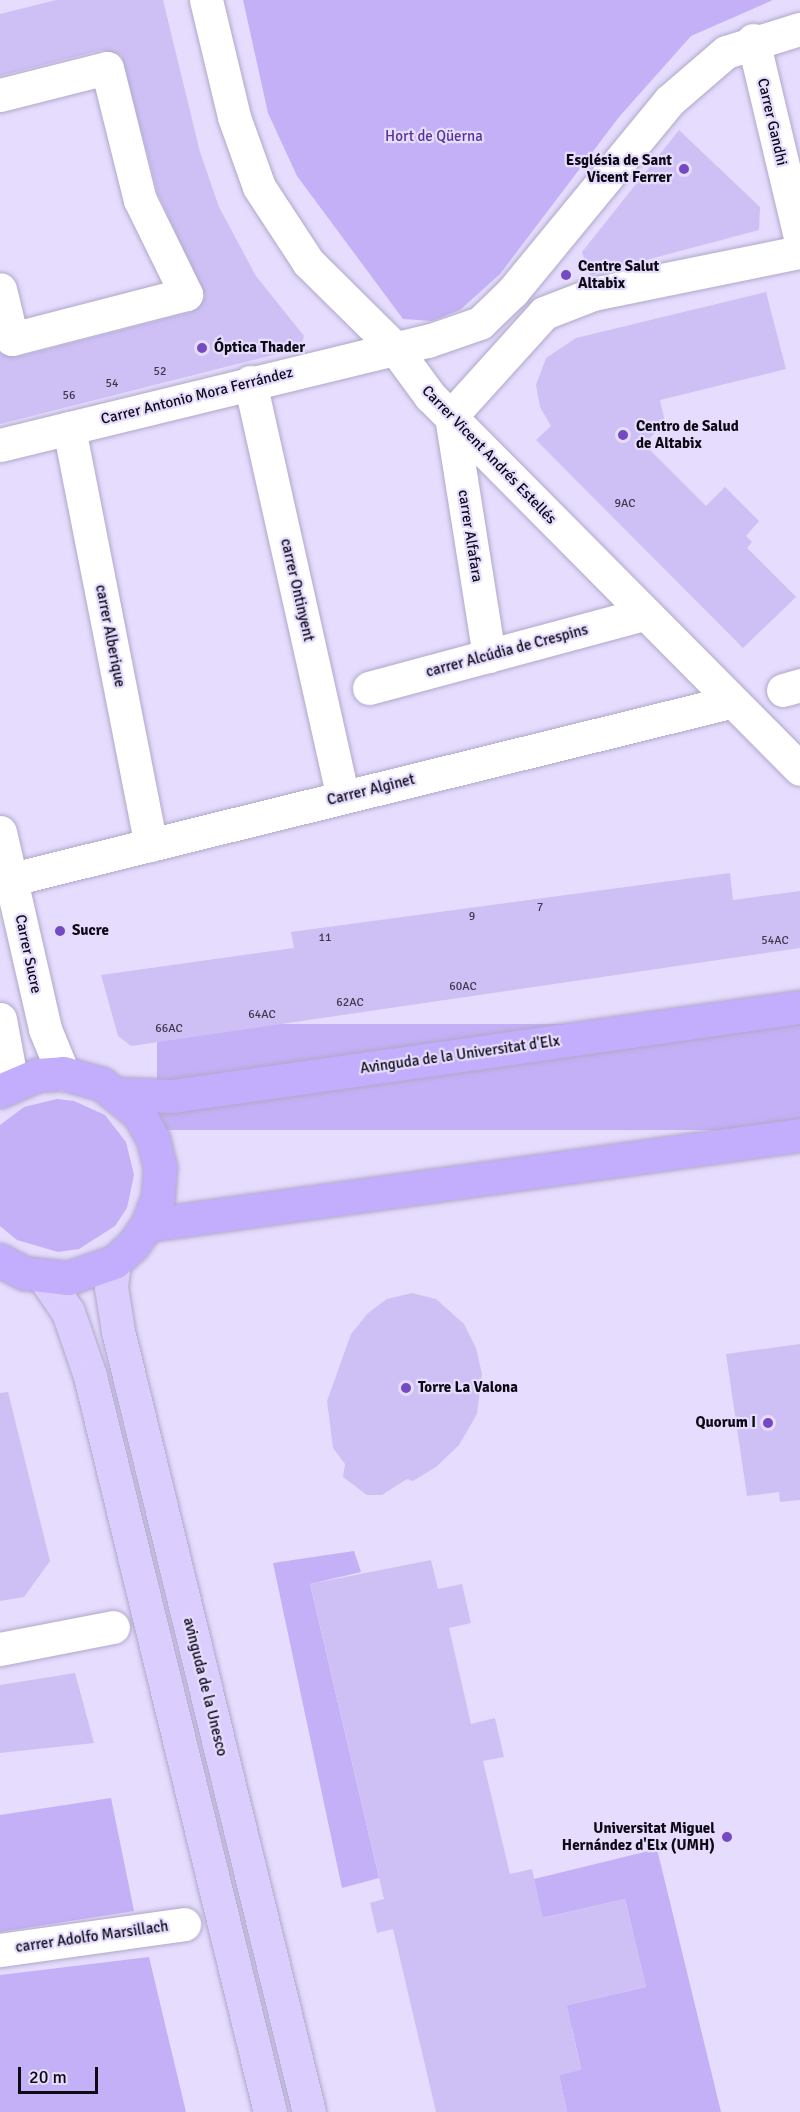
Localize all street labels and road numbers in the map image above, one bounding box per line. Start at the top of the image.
street label: Carrer Gandhi [753,76,791,168]
street label: Carrer Antonio Mora Ferrández [99,363,295,429]
street label: Carrer Vicent Andrés Estellés [418,382,560,528]
street label: carrer Alfafara [454,488,486,584]
street label: carrer Ontinyent [276,537,318,643]
street label: carrer Alberique [91,583,129,689]
street label: carrer Alcúdia de Crespins [424,621,590,681]
street label: Carrer Alginet [325,770,417,810]
street label: Carrer Sucre [11,913,45,995]
street label: Avinguda de la Universitat d'Elx [359,1032,561,1078]
street label: avinguda de la Unesco [179,1616,231,1758]
street label: carrer Adolfo Marsillach [14,1917,170,1957]

